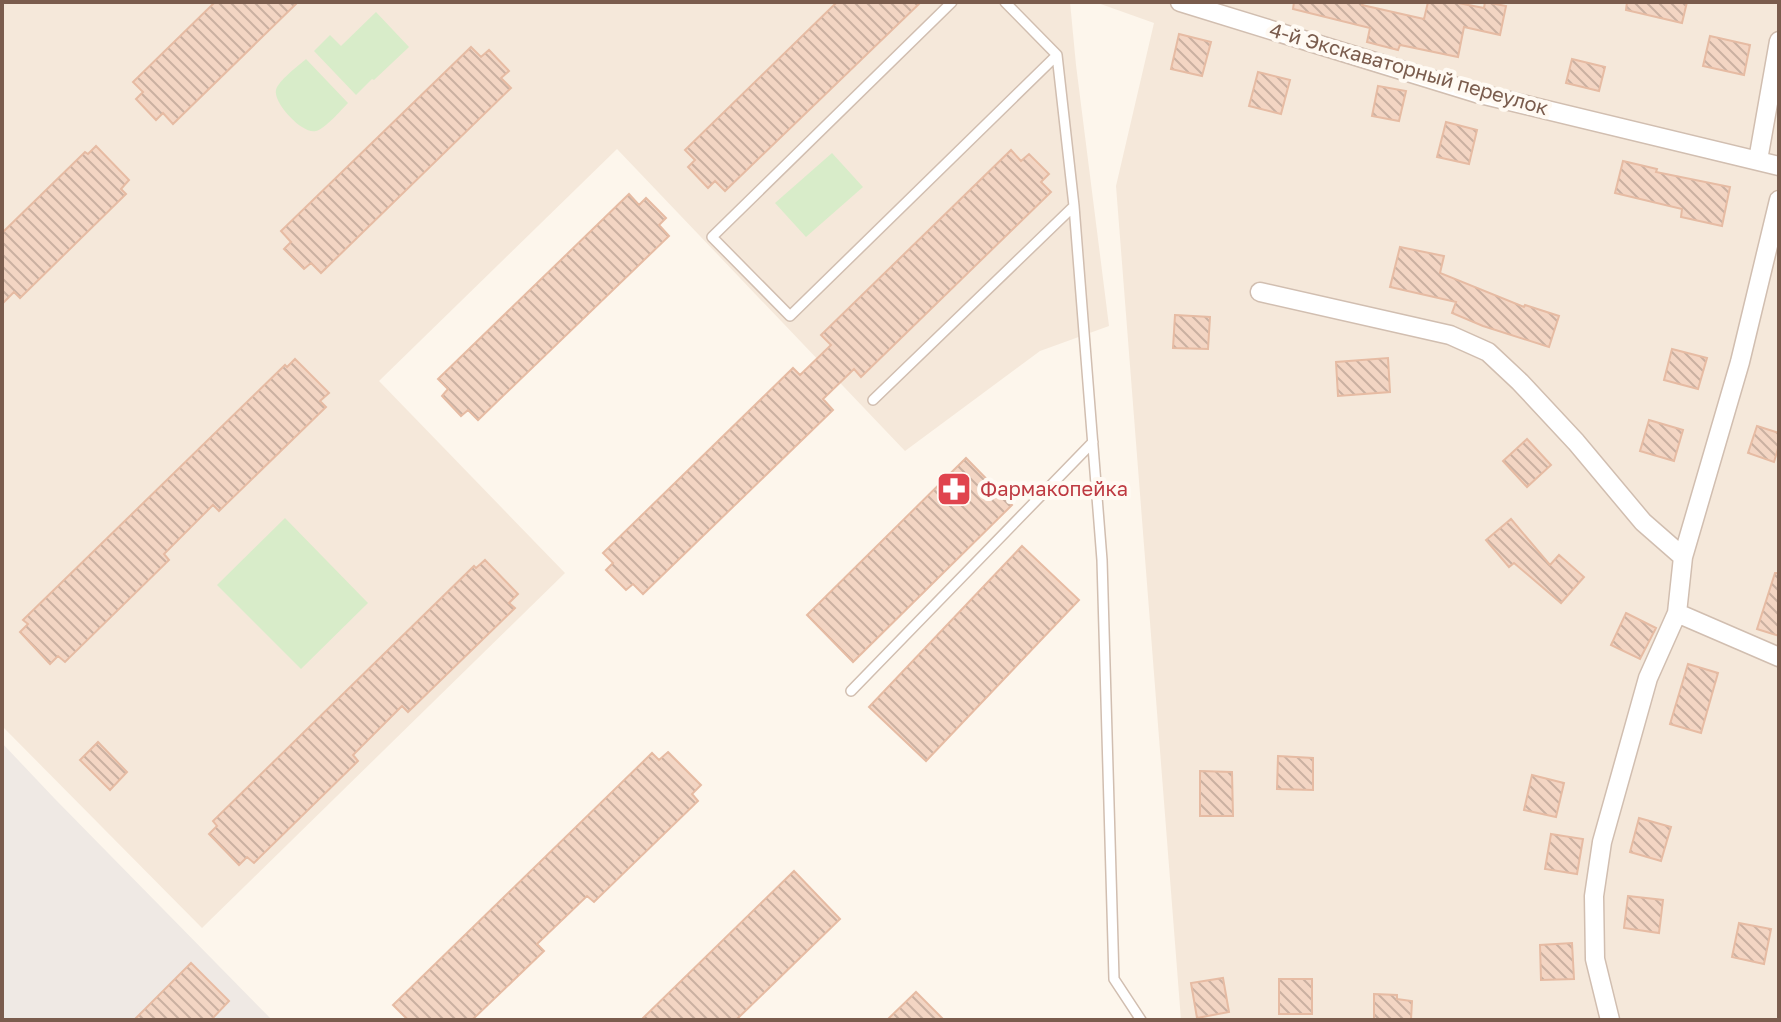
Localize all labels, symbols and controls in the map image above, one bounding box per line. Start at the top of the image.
street label: 4-й Экскаваторный переулок [1267,17,1551,119]
pharmacy icon: Фармакопейка [935,470,973,508]
place label: Фармакопейка [980,476,1128,500]

